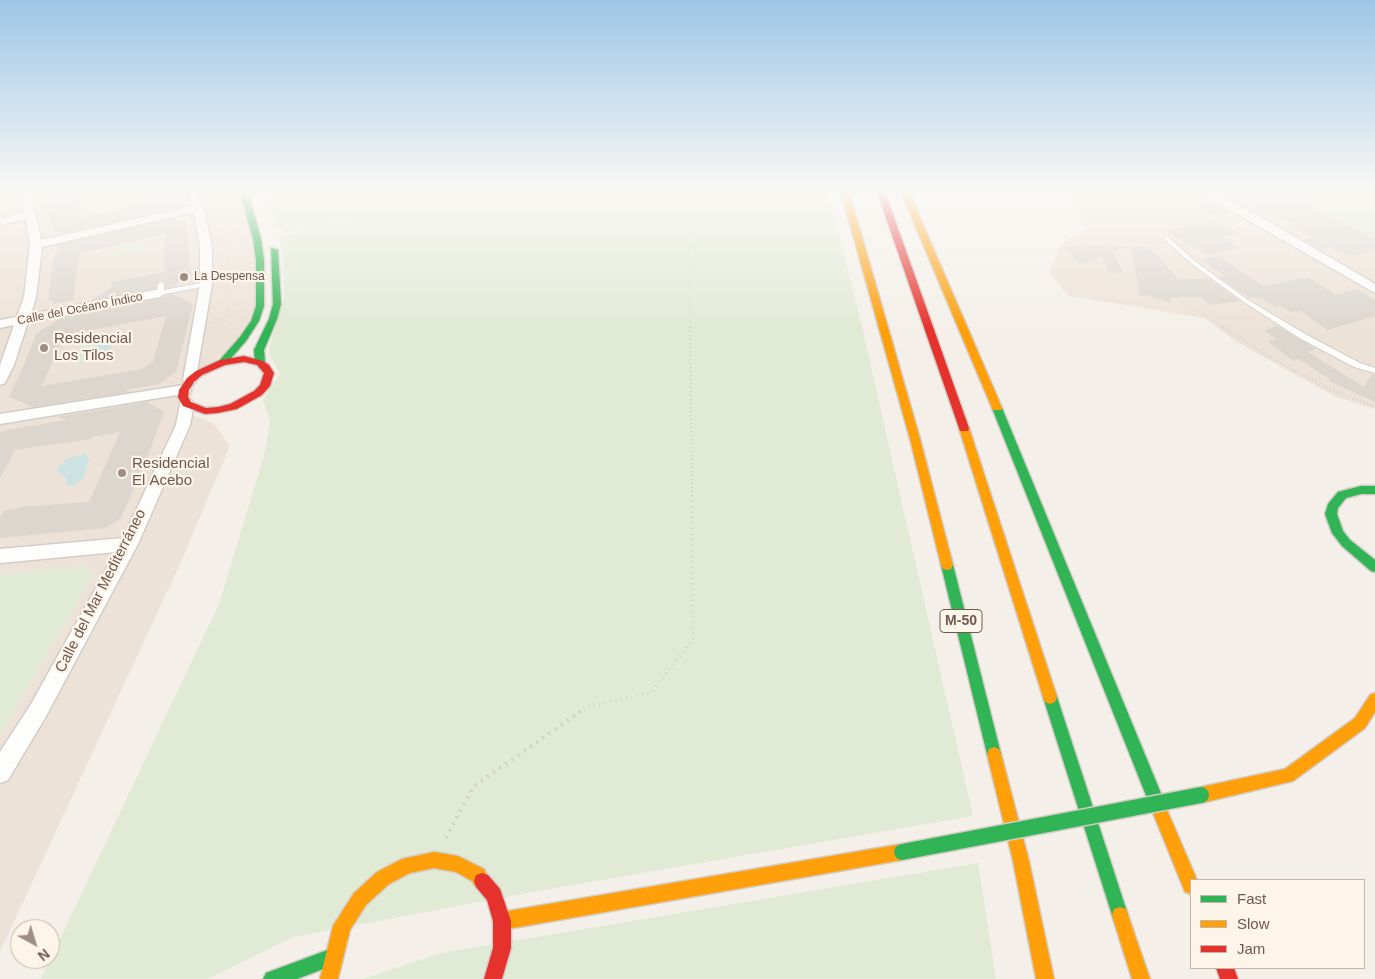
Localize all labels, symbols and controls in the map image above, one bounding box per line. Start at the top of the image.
place label: La Despensa [194,270,265,284]
marker: La Despensa [178,271,190,283]
street label: Calle del Océano Índico [16,290,144,328]
place label: Residencial Los Tilos [54,330,132,365]
marker: Residencial Los Tilos [38,342,50,354]
place label: Residencial El Acebo [132,455,210,490]
marker: Residencial El Acebo [116,467,128,479]
street label: Calle del Mar Mediterráneo [52,506,150,676]
road number: M-50 [940,610,982,632]
legend [1190,879,1365,969]
text: Fast [1237,890,1266,907]
text: Slow [1237,915,1270,932]
north arrow [10,919,60,969]
text: Jam [1237,940,1265,957]
text: N [35,945,53,964]

